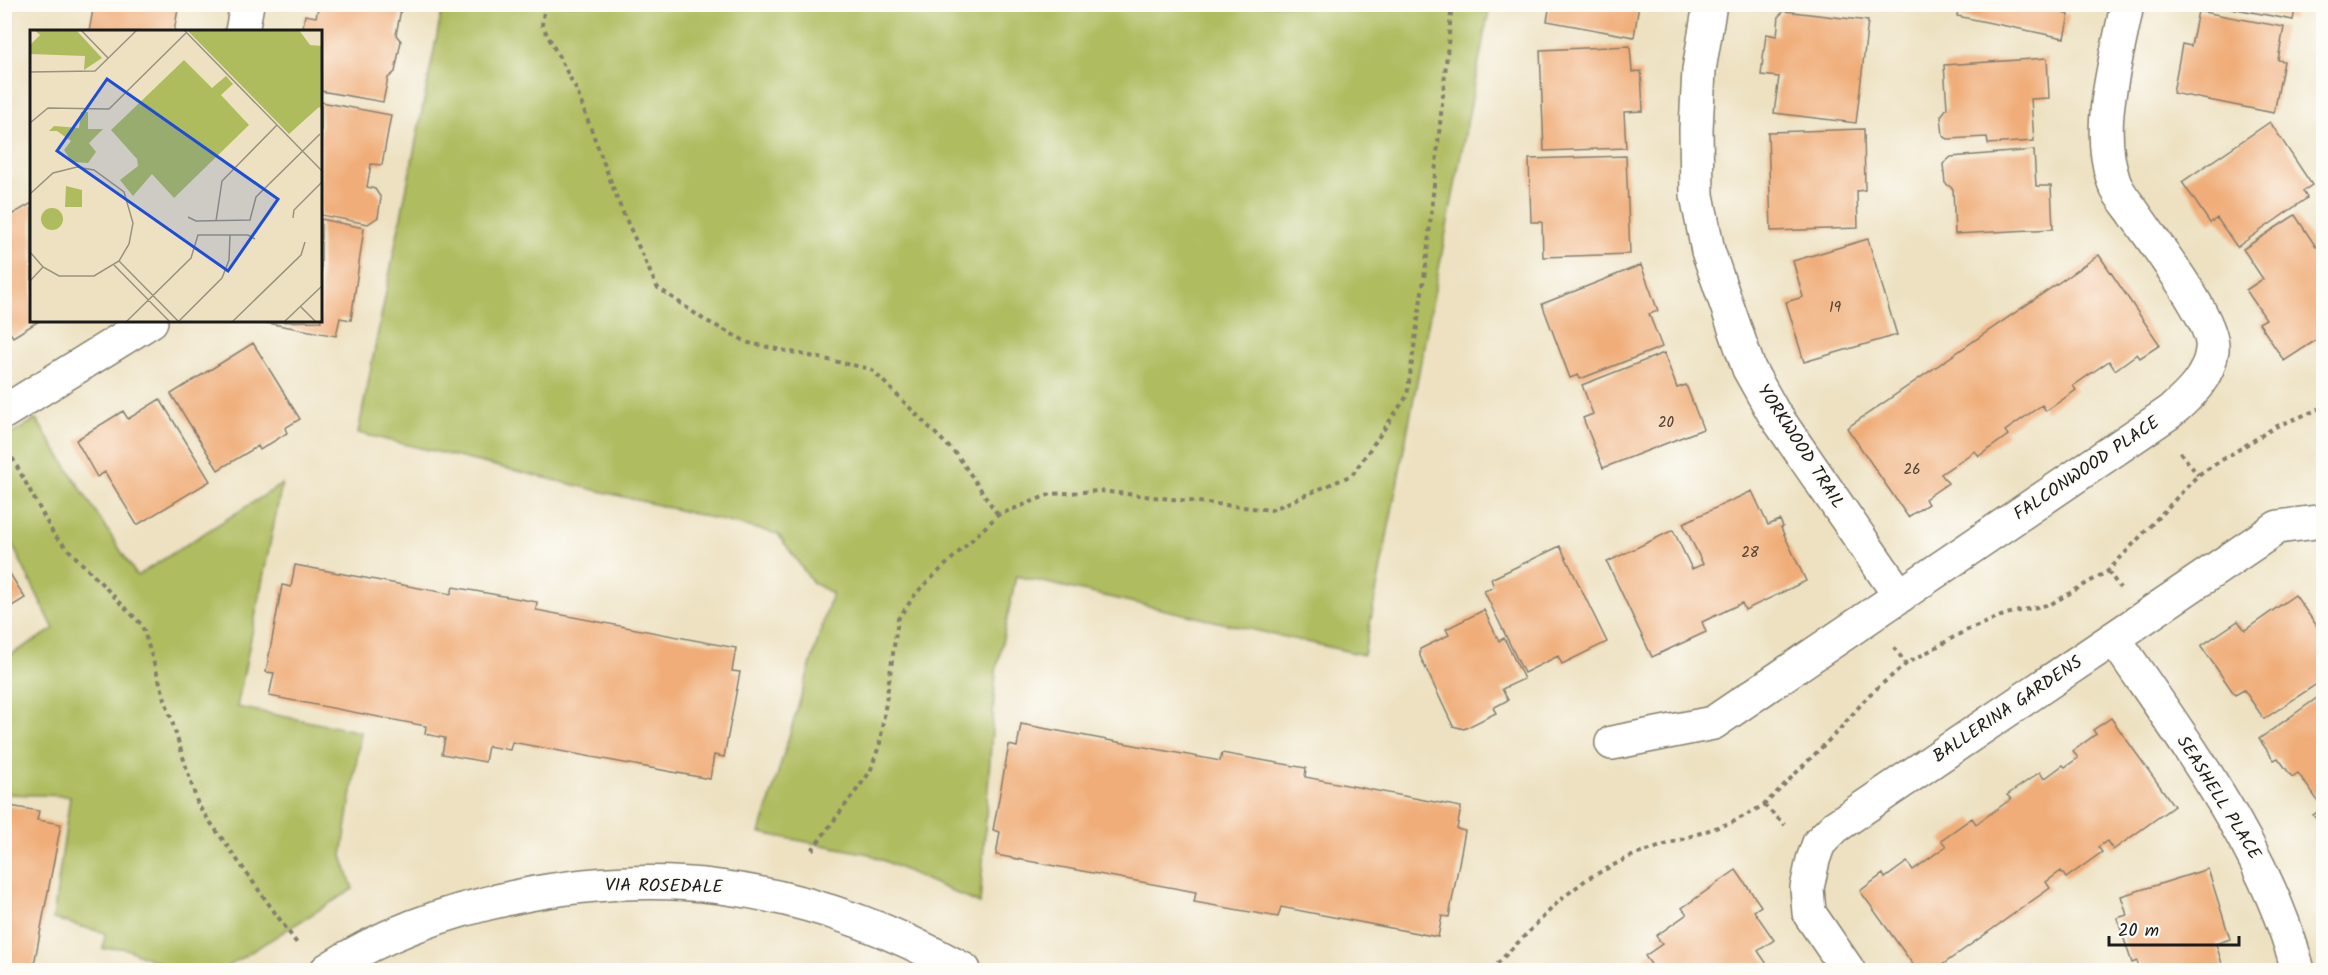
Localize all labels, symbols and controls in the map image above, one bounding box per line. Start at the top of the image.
inset map [30,30,322,322]
house number: 19 [1829,296,1842,320]
street label: YORKWOOD TRAIL [1749,379,1851,515]
street label: FALCONWOOD PLACE [2008,409,2166,529]
house number: 20 [1658,411,1675,435]
house number: 26 [1903,458,1921,482]
house number: 28 [1741,541,1760,565]
street label: BALLERINA GARDENS [1927,649,2089,771]
street label: SEASHELL PLACE [2168,730,2268,866]
street label: VIA ROSEDALE [605,871,724,903]
scale bar [2109,909,2240,947]
text: 20 m [2118,917,2159,946]

